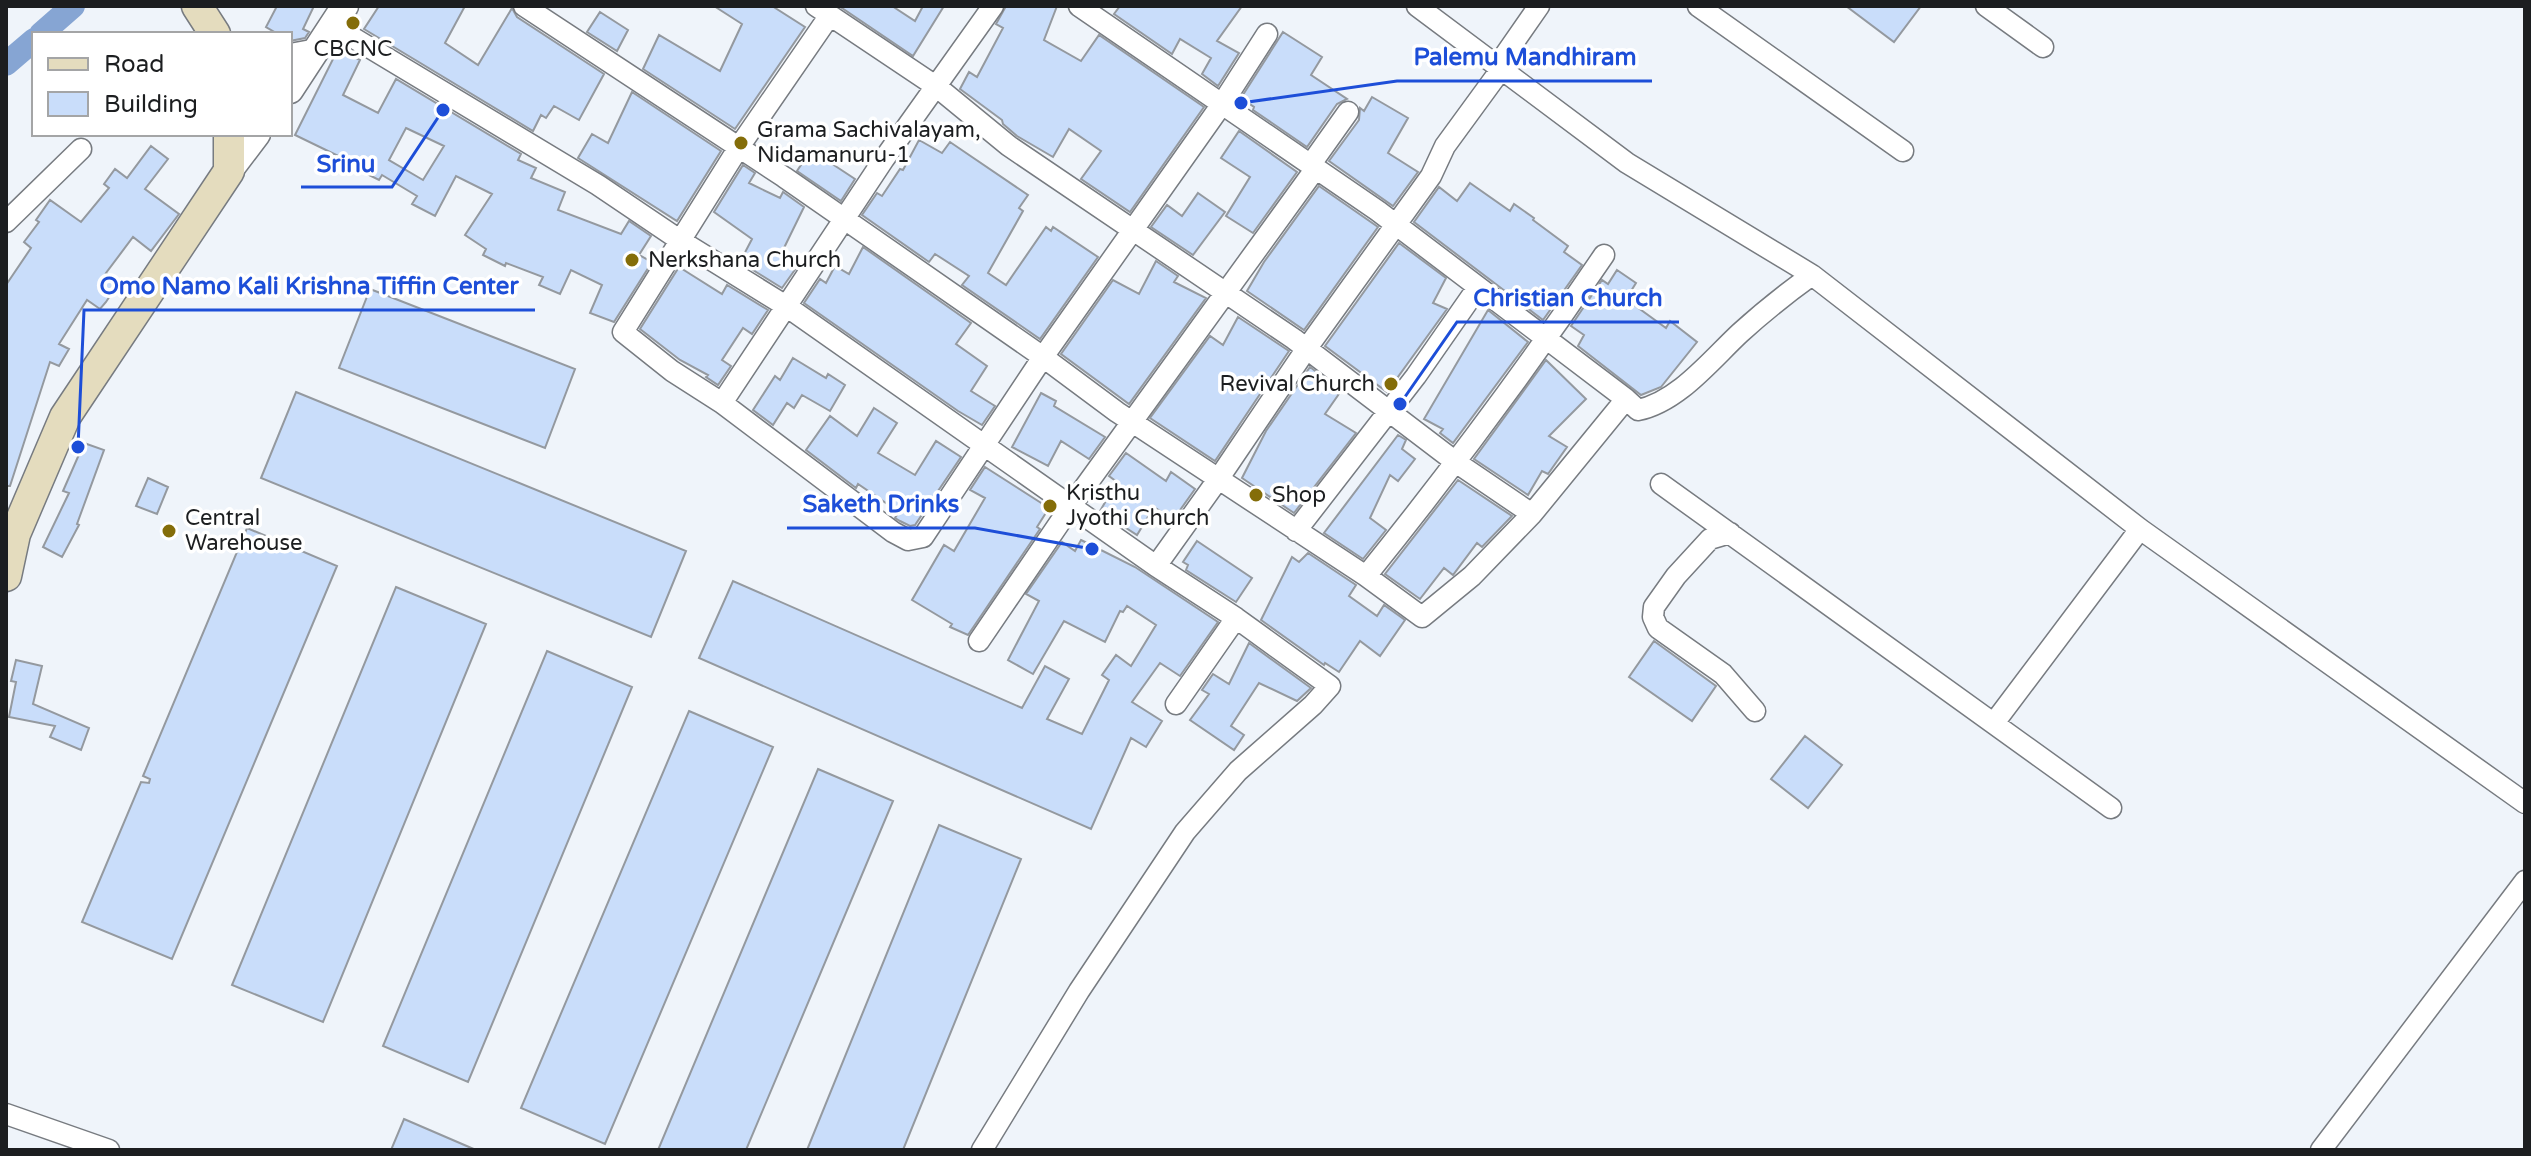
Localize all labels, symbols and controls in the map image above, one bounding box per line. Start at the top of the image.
marker: CBCNC [344,14,362,32]
legend [32,32,292,136]
callout: Palemu Mandhiram [1397,33,1652,81]
place label: CBCNC [314,36,392,62]
text: Palemu Mandhiram [1413,43,1637,72]
text: Road [104,50,164,79]
text: Building [104,90,198,119]
place label: Grama Sachivalayam, Nidamanuru-1 [757,117,981,168]
marker: Grama Sachivalayam, Nidamanuru-1 [732,134,750,152]
callout: Srinu [301,139,392,187]
text: Srinu [317,150,375,179]
place label: Nerkshana Church [648,247,841,273]
marker: Nerkshana Church [623,251,641,269]
callout: Omo Namo Kali Krishna Tiffin Center [84,262,535,310]
text: Omo Namo Kali Krishna Tiffin Center [99,272,519,301]
callout: Christian Church [1457,274,1679,322]
text: Christian Church [1473,284,1663,313]
place label: Revival Church [1220,371,1375,397]
marker: Revival Church [1382,375,1400,393]
callout: Saketh Drinks [787,480,975,528]
place label: Kristhu Jyothi Church [1066,480,1209,531]
place label: Shop [1272,482,1326,508]
marker: Shop [1247,486,1265,504]
text: Saketh Drinks [803,490,959,519]
marker: Kristhu Jyothi Church [1041,497,1059,515]
place label: Central Warehouse [185,505,302,556]
marker: Central Warehouse [160,522,178,540]

